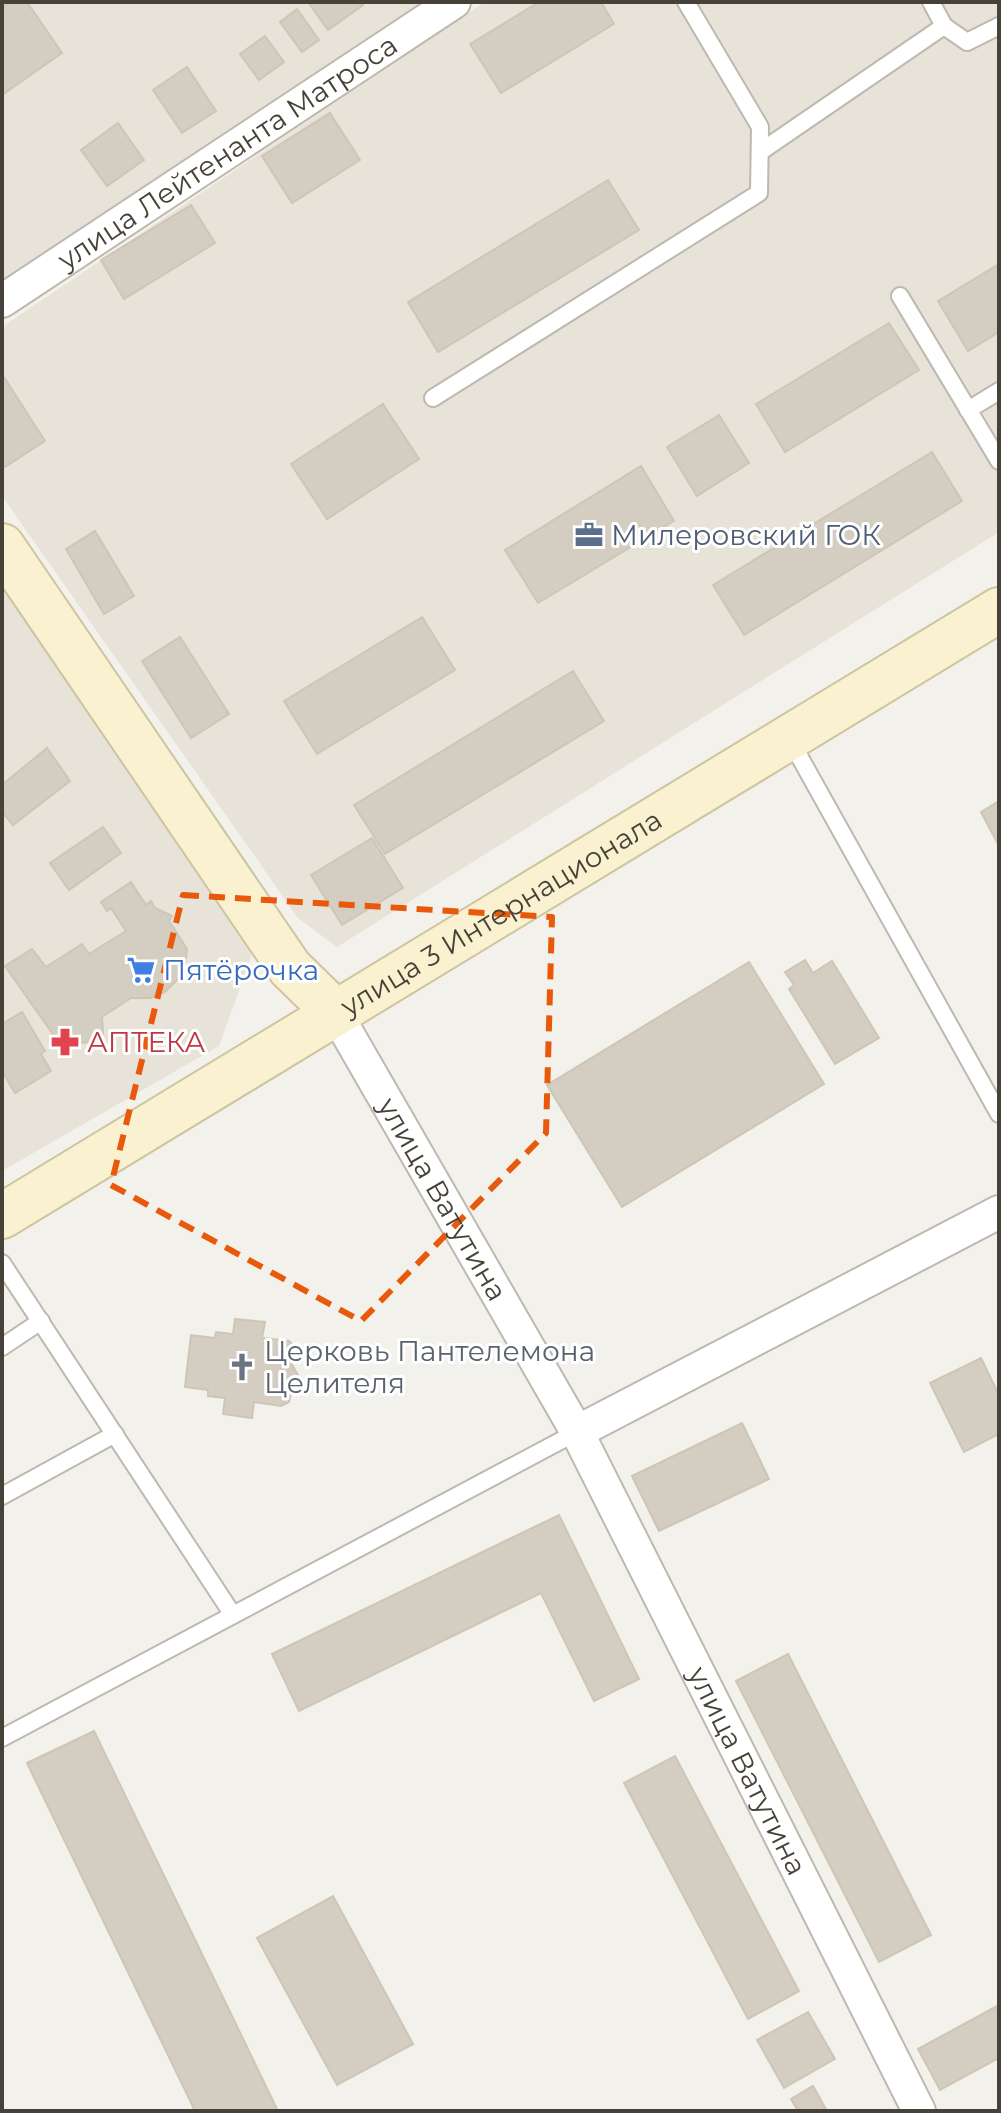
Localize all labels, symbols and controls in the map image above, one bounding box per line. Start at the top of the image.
street label: улица Лейтенанта Матроса [50,28,403,277]
place label: Милеровский ГОК [611,518,881,552]
office icon: Милеровский ГОК [574,520,604,550]
street label: улица 3 Интернационала [333,802,668,1024]
place label: Пятёрочка [163,953,319,987]
supermarket icon: Пятёрочка [126,955,156,985]
place label: АПТЕКА [87,1025,206,1059]
pharmacy icon: АПТЕКА [50,1027,80,1057]
street label: улица Ватутина [371,1091,515,1307]
place label: Церковь Пантелемона Целителя [264,1334,595,1400]
church icon: Церковь Пантелемона Целителя [227,1352,257,1382]
street label: улица Ватутина [681,1660,814,1881]

